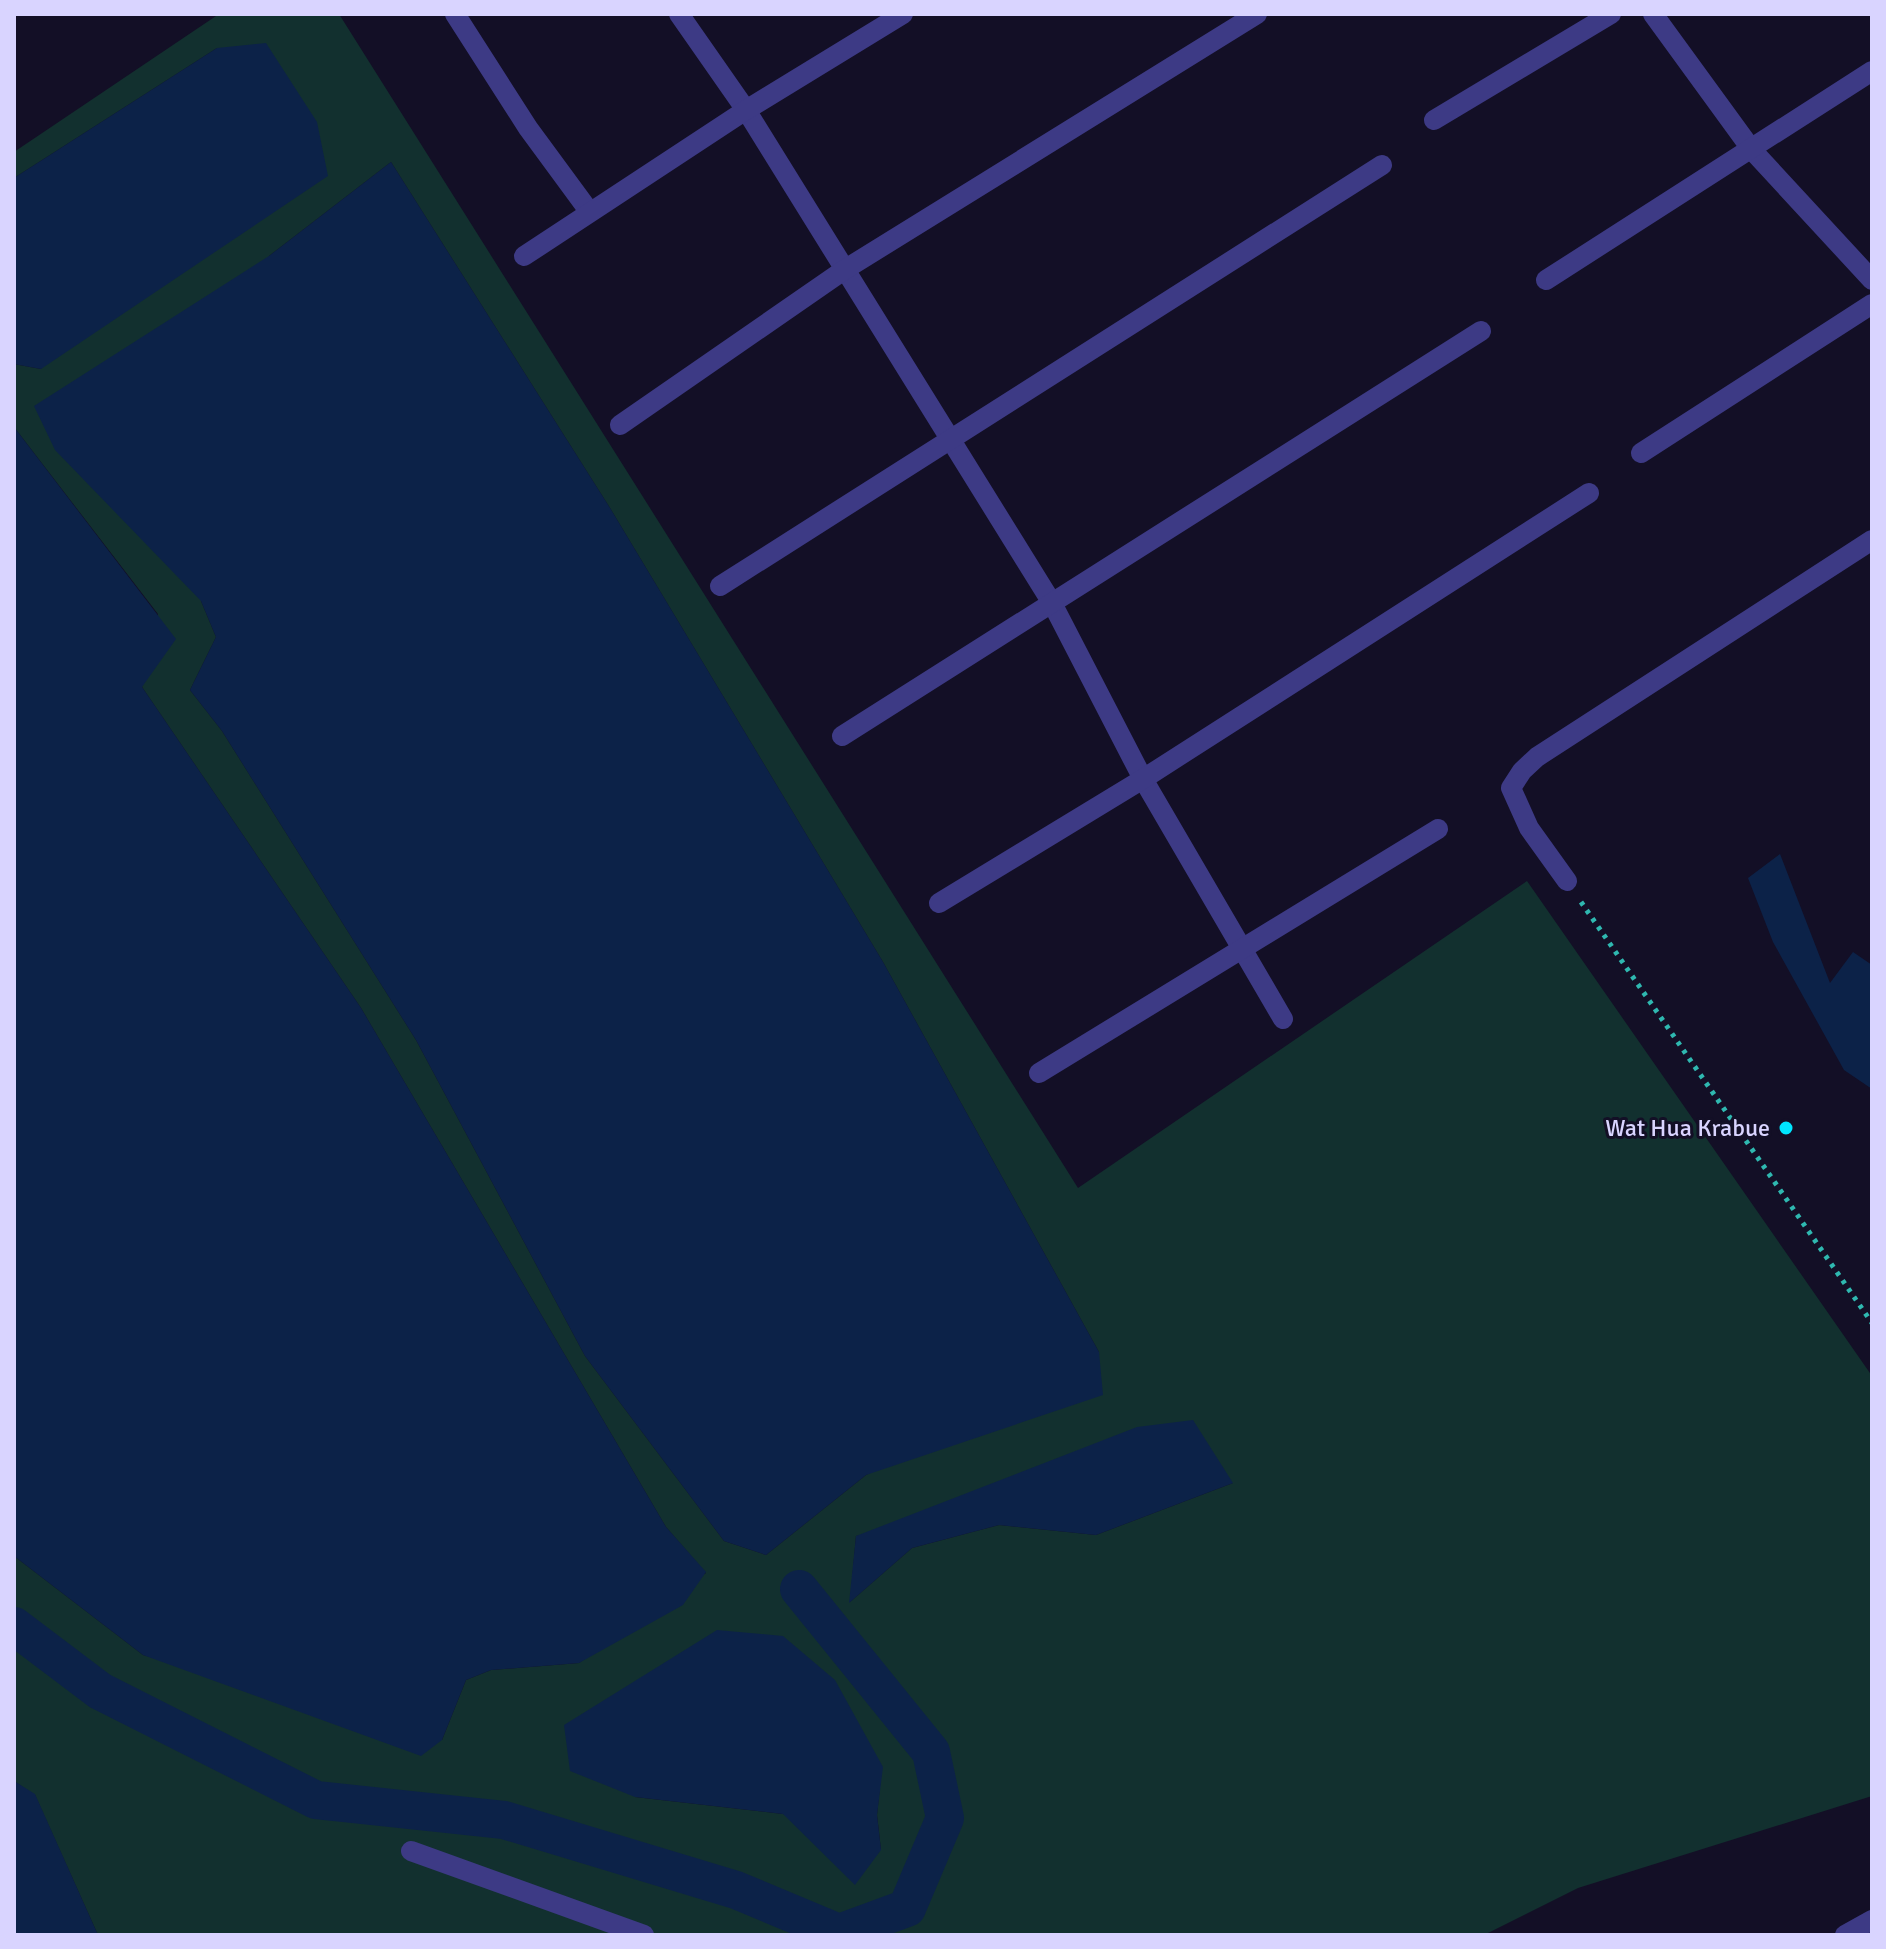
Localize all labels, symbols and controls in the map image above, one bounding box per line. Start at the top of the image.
place label: Wat Hua Krabue [1605,1113,1770,1143]
marker: Wat Hua Krabue [1777,1119,1795,1137]

